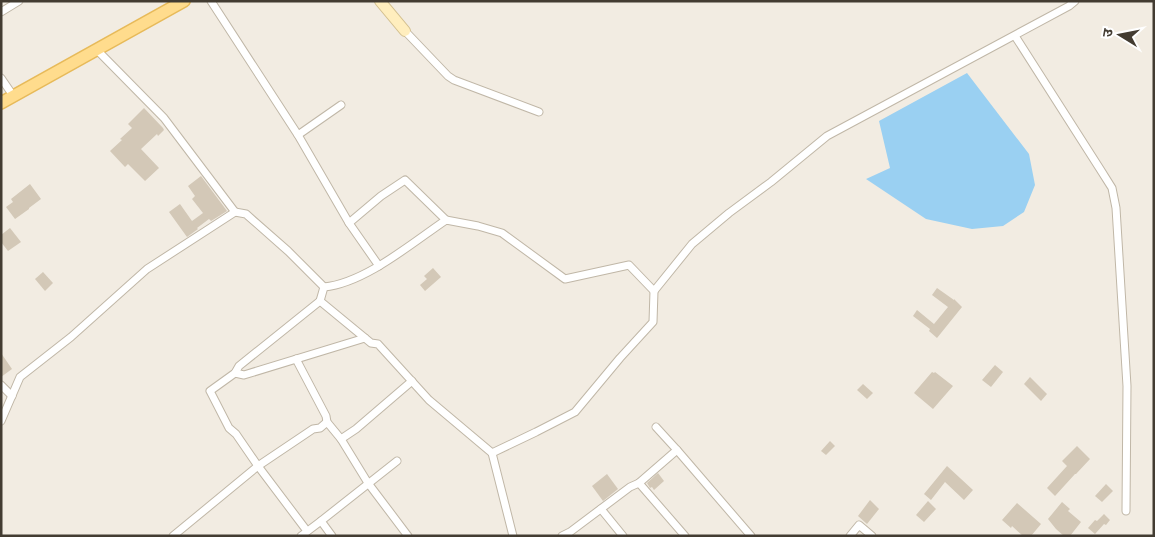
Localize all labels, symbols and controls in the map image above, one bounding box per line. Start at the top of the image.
north arrow [1095,10,1145,60]
text: उ [1098,26,1117,38]

